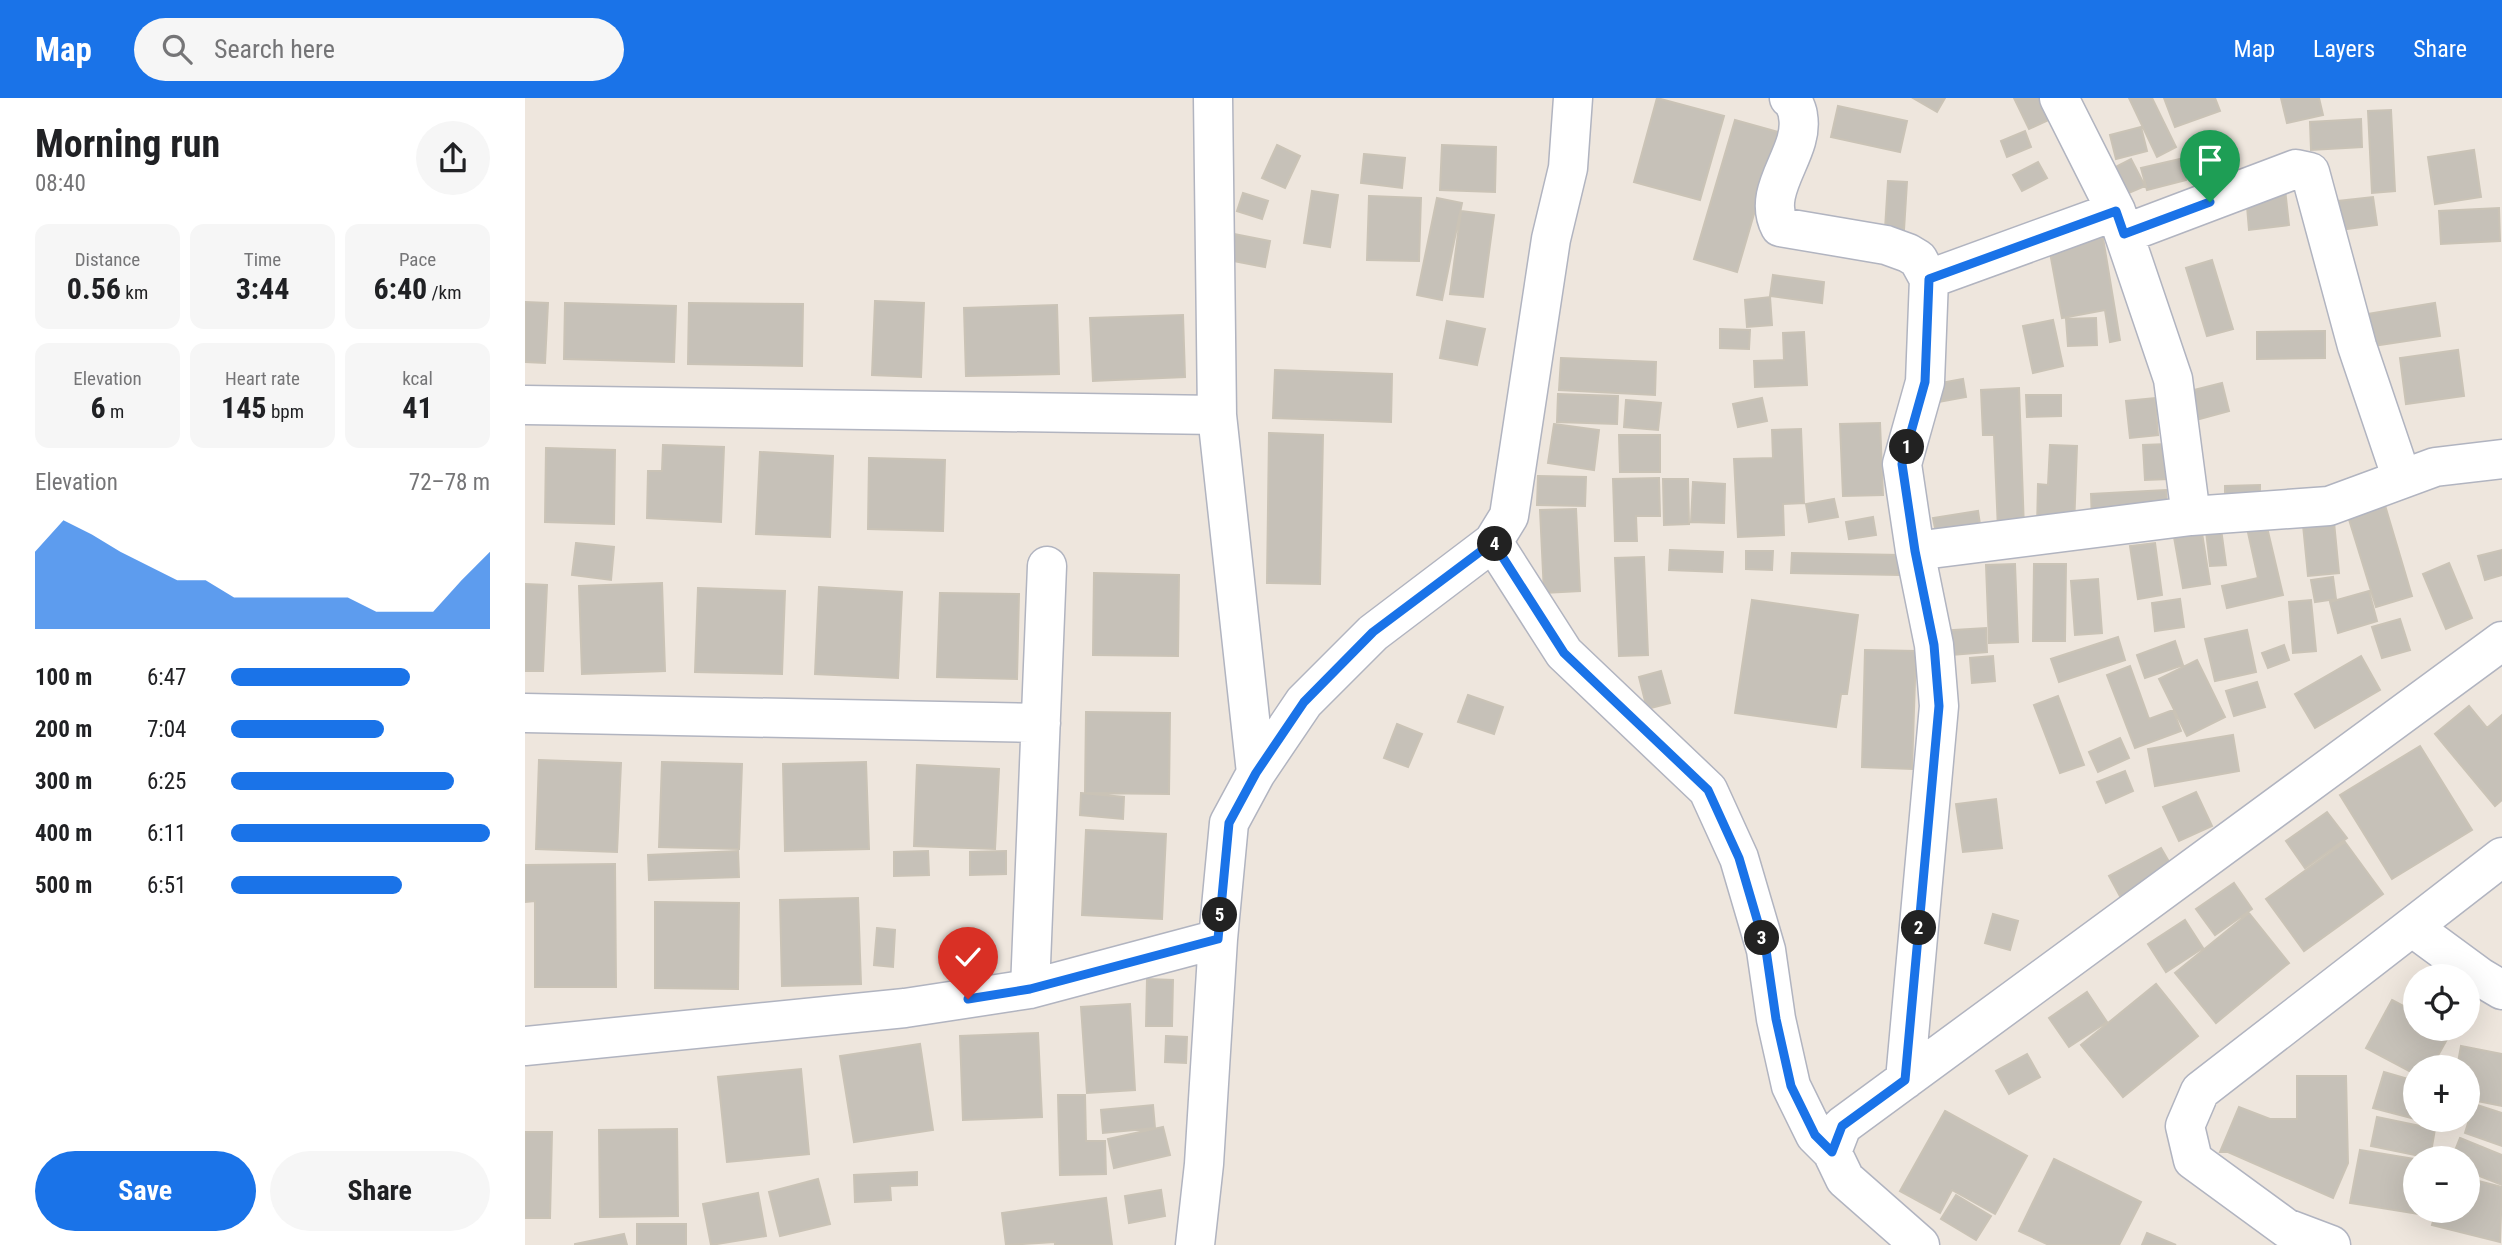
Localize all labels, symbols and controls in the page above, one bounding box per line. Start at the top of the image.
search box [134,18,624,81]
text: Map [35,30,92,69]
icon: search [158,30,196,68]
text: Search here [214,34,335,64]
text: Map [2234,35,2275,63]
text: Layers [2313,35,2375,63]
text: Share [2413,35,2467,63]
button: share [416,121,490,195]
text: Morning run [35,122,220,166]
pin [2180,130,2240,202]
icon: arrive [2191,141,2229,179]
text: 08:40 [35,170,86,197]
text: Distance [75,248,140,271]
text: Time [244,248,281,271]
text: Pace [399,248,436,271]
text: 0.56 [67,271,121,306]
text: 3:44 [236,271,289,306]
text: 6:40 [374,271,427,306]
text: km [121,281,148,304]
text: /km [427,281,461,304]
text: Elevation [73,367,142,390]
text: Heart rate [225,367,300,390]
text: kcal [402,367,433,390]
text: 6 [91,390,106,425]
text: 145 [221,390,267,425]
text: 41 [402,390,433,425]
text: m [106,400,124,423]
text: bpm [267,400,304,423]
pin: 1 [1889,430,1925,464]
text: 1 [1902,435,1911,458]
text: Elevation [35,469,118,496]
text: 72–78 m [409,469,490,496]
pin: 4 [1478,526,1513,562]
text: 4 [1490,532,1499,555]
text: 100 m [35,664,92,691]
text: 6:47 [147,664,186,691]
text: 200 m [35,716,92,743]
text: 7:04 [147,716,186,743]
text: 300 m [35,768,92,795]
text: 6:25 [147,768,186,795]
text: 400 m [35,820,92,847]
text: 6:11 [147,820,186,847]
text: 500 m [35,872,92,899]
text: 6:51 [147,872,186,899]
pin: 5 [1203,898,1237,932]
text: 5 [1215,903,1224,926]
pin: 2 [1901,910,1937,946]
text: 2 [1914,916,1923,939]
pin: 3 [1745,920,1779,956]
text: 3 [1757,926,1766,949]
pin [938,927,998,999]
icon: check [949,938,987,976]
map controls [2403,964,2480,1223]
button: locate [2403,964,2480,1041]
button: + [2403,1055,2480,1132]
button: − [2403,1146,2480,1223]
button: Save [35,1151,256,1231]
button: Share [270,1151,490,1231]

